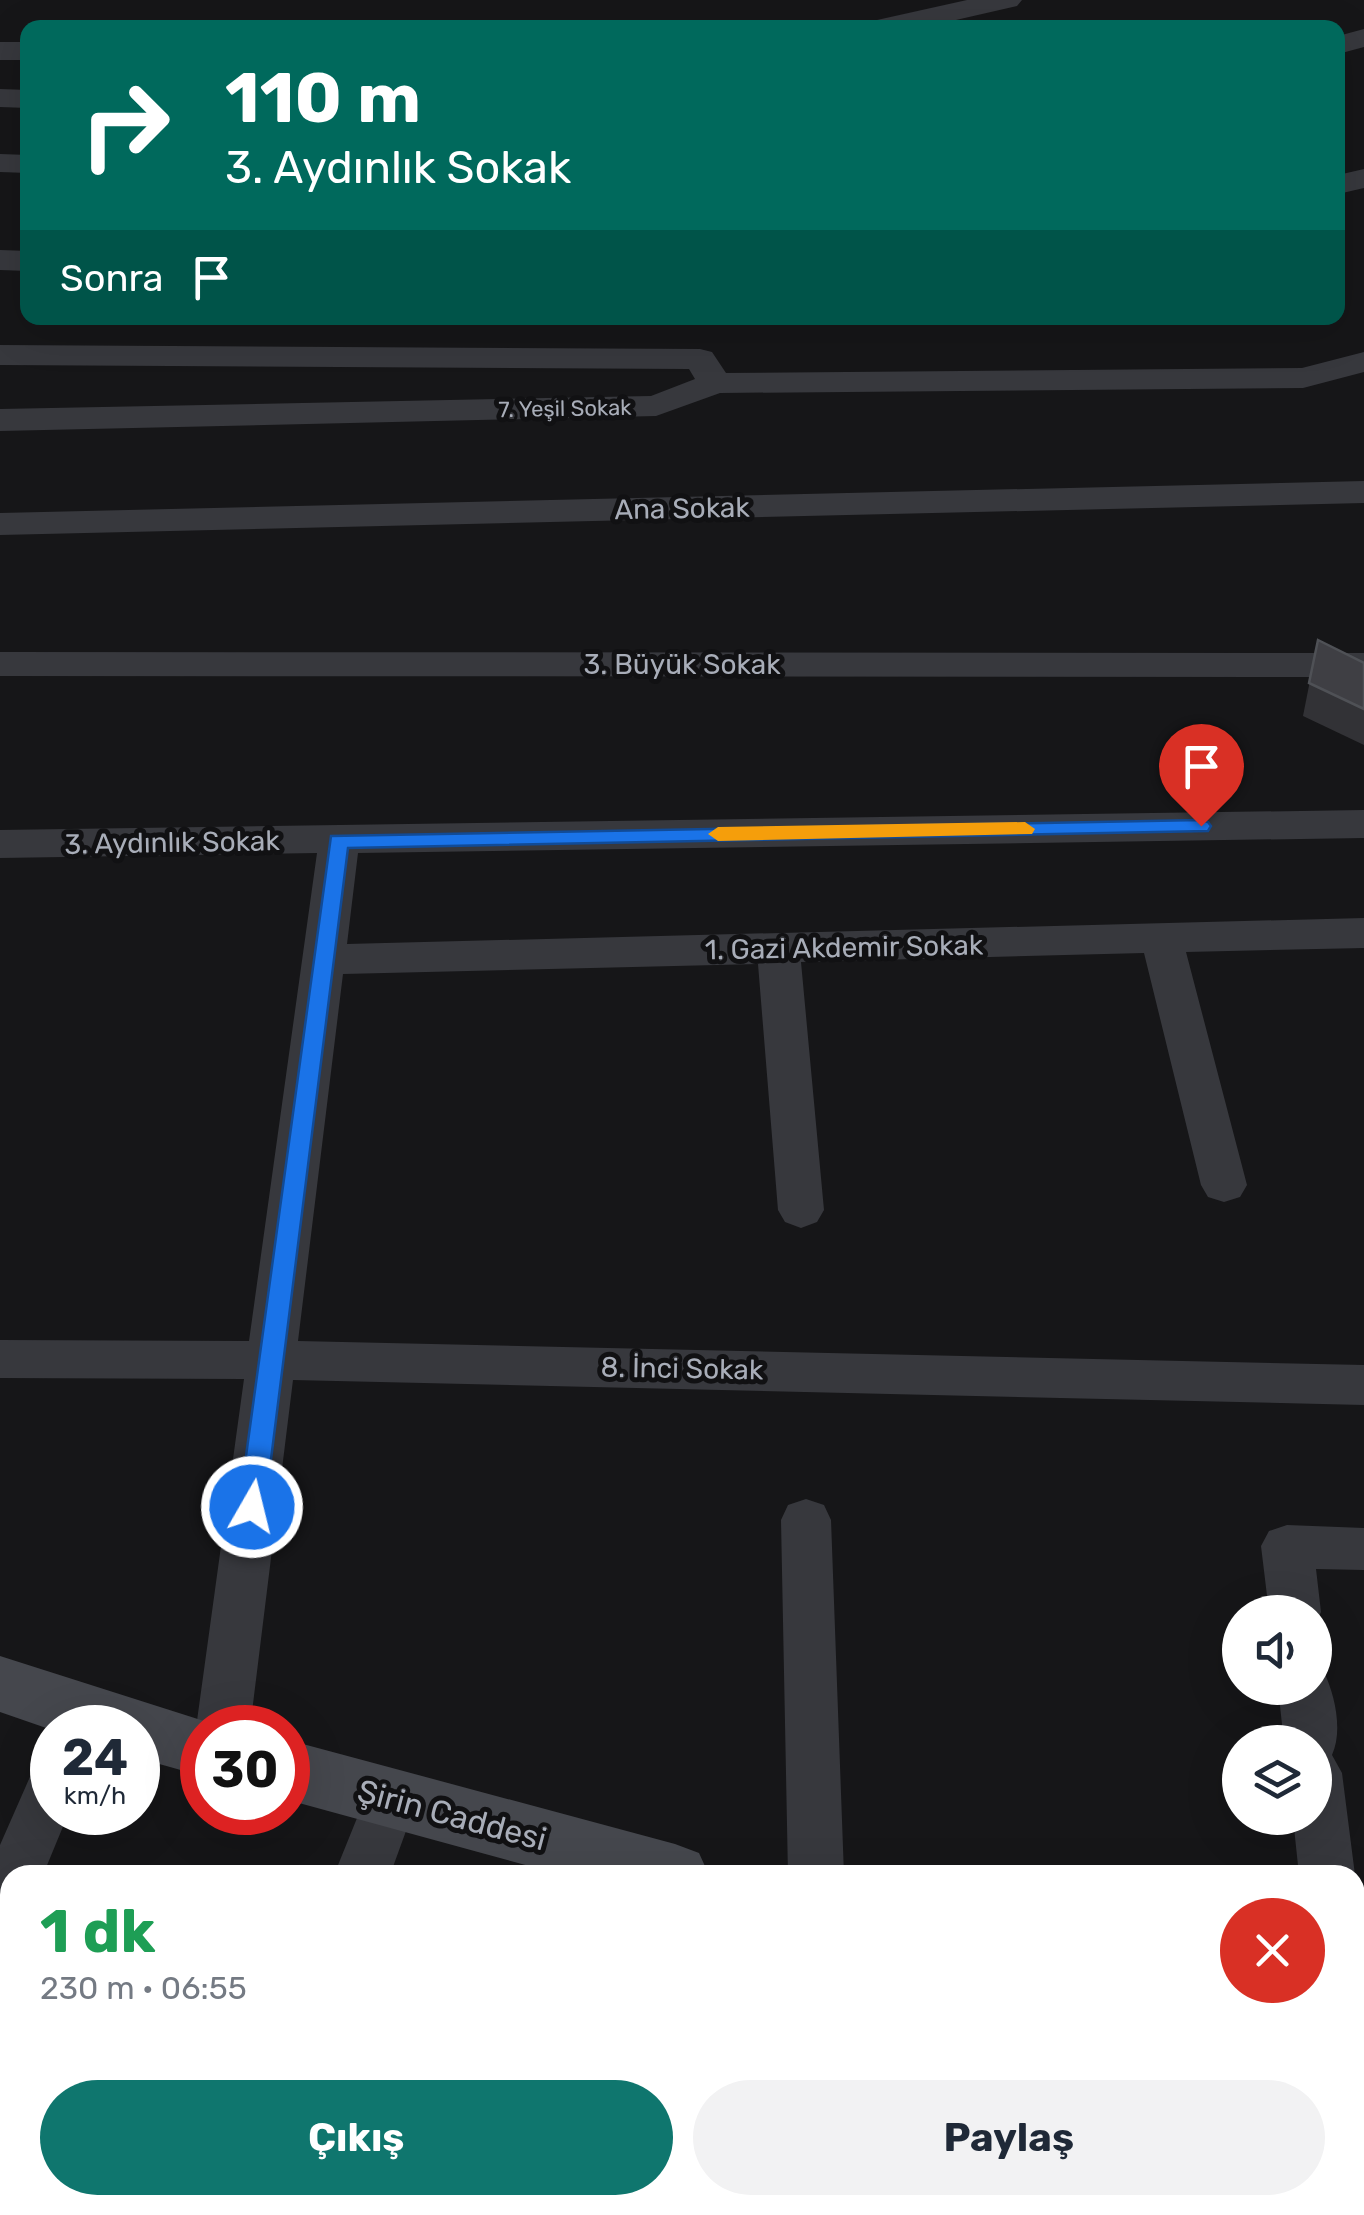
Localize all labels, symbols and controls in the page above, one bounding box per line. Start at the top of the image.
text: 110 m [225,57,421,140]
icon: right [60,60,190,190]
text: 3. Aydınlık Sokak [225,141,571,194]
icon: arrive [184,250,239,305]
text: Sonra [60,255,164,301]
street label: 7. Yeşil Sokak [498,394,632,423]
street label: Ana Sokak [614,491,751,526]
street label: 3. Büyük Sokak [583,648,781,681]
pin [1159,724,1244,827]
icon: arrive [1174,739,1229,794]
street label: 3. Aydınlık Sokak [64,824,281,861]
street label: 1. Gazi Akdemir Sokak [704,929,984,966]
street label: 8. İnci Sokak [600,1351,764,1386]
position arrow [200,1455,304,1559]
map controls [1222,1595,1332,1835]
button: sound [1222,1595,1332,1705]
speed limit sign: 30 [180,1705,310,1835]
button: layers [1222,1725,1332,1835]
text: 24 [62,1728,128,1788]
street label: Şirin Caddesi [353,1772,551,1858]
text: km/h [64,1781,126,1810]
text: 1 dk [40,1896,156,1967]
button: close [1220,1898,1325,2003]
text: 230 m · 06:55 [40,1969,247,2007]
button: Çıkış [40,2080,673,2195]
button: Paylaş [693,2080,1325,2195]

